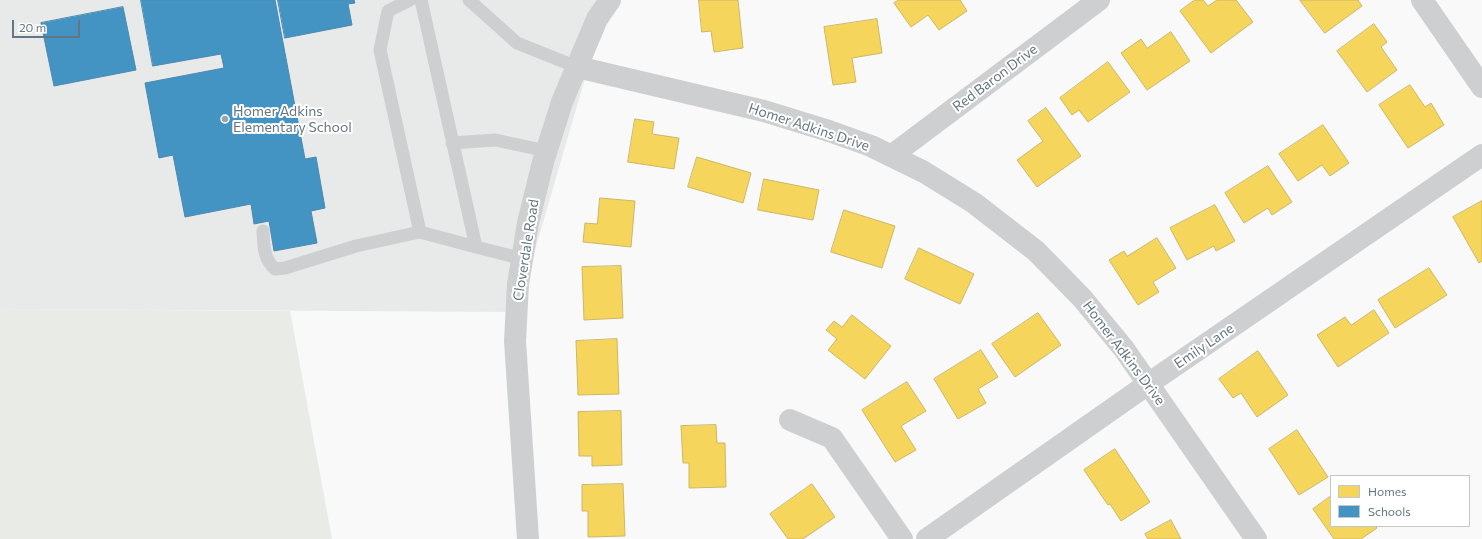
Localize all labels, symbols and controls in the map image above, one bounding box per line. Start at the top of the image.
scale bar [14,12,82,38]
text: 20 m [19,20,46,34]
street label: Red Baron Drive [949,41,1041,115]
street label: Homer Adkins Drive [746,100,872,154]
place label: Homer Adkins Elementary School [233,103,352,136]
marker: Homer Adkins Elementary School [220,114,230,124]
street label: Cloverdale Road [510,198,542,302]
street label: Homer Adkins Drive [1079,298,1169,408]
street label: Emily Lane [1171,320,1237,372]
legend [1330,475,1470,527]
text: Homes [1368,484,1406,498]
text: Schools [1368,504,1411,518]

